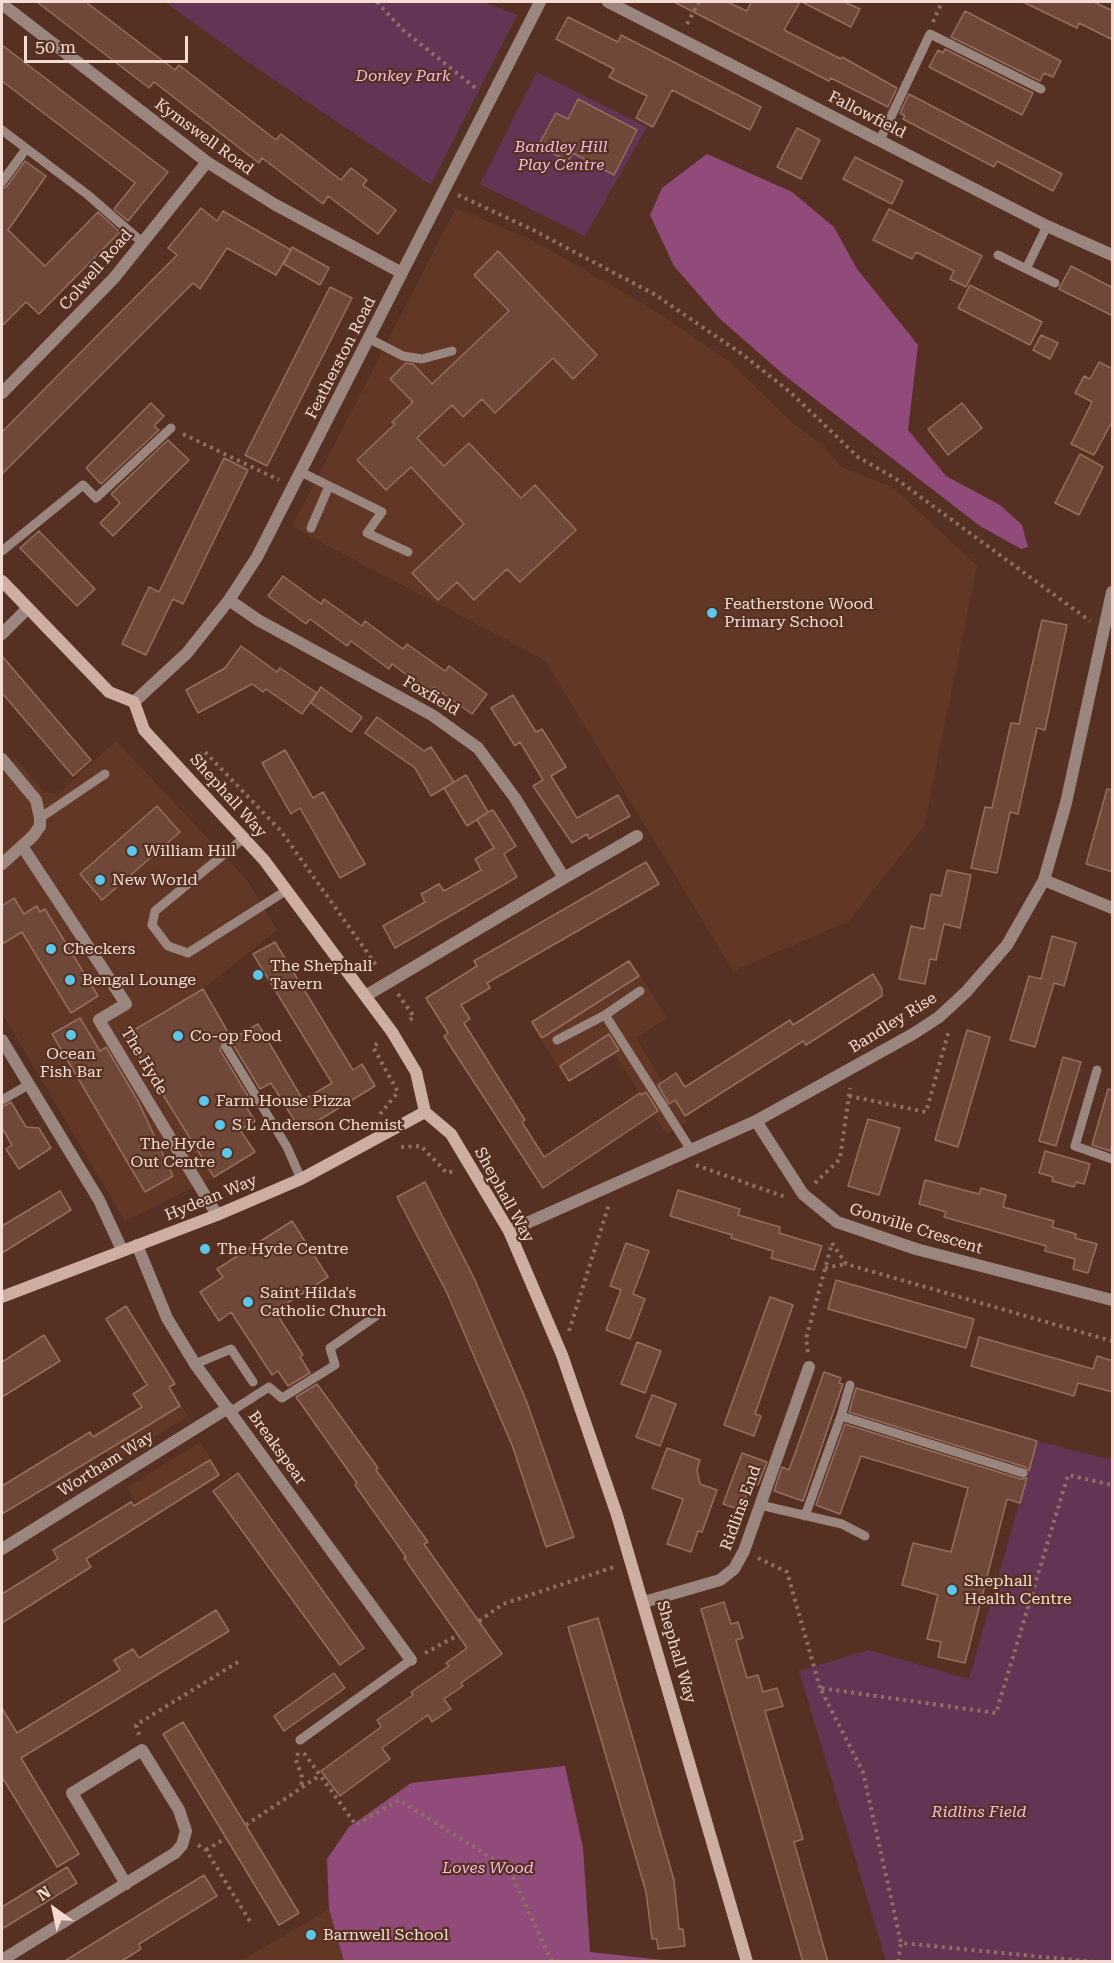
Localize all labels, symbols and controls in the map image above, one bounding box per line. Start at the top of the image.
scale bar [27,24,190,62]
text: 50 m [35,36,76,57]
park label: Donkey Park [355,66,451,86]
street label: Fallowfield [825,87,909,143]
street label: Kymswell Road [151,95,257,179]
park label: Bandley Hill Play Centre [514,137,608,175]
street label: Colwell Road [56,226,136,314]
street label: Featherston Road [302,294,380,422]
place label: Featherstone Wood Primary School [724,594,874,632]
marker: Featherstone Wood Primary School [705,606,719,620]
street label: Foxfield [399,672,463,720]
street label: Shephall Way [185,750,271,842]
place label: William Hill [144,841,236,861]
marker: William Hill [125,844,139,858]
place label: New World [112,870,198,890]
marker: New World [93,873,107,887]
place label: Checkers [63,939,135,959]
marker: Checkers [44,942,58,956]
place label: The Shephall Tavern [270,956,372,994]
marker: The Shephall Tavern [251,968,265,982]
place label: Bengal Lounge [82,970,196,990]
marker: Bengal Lounge [63,973,77,987]
street label: Bandley Rise [846,988,940,1058]
street label: The Hyde [116,1024,172,1098]
place label: Co-op Food [190,1026,282,1046]
marker: Ocean Fish Bar [64,1028,78,1042]
marker: Co-op Food [171,1029,185,1043]
place label: Ocean Fish Bar [40,1044,102,1082]
place label: Farm House Pizza [216,1091,351,1111]
marker: Farm House Pizza [197,1094,211,1108]
place label: S L Anderson Chemist [232,1115,403,1135]
marker: S L Anderson Chemist [213,1118,227,1132]
place label: The Hyde Out Centre [130,1134,215,1172]
street label: Shephall Way [470,1144,538,1246]
marker: The Hyde Out Centre [220,1146,234,1160]
street label: Hydean Way [162,1171,260,1225]
street label: Gonville Crescent [847,1200,985,1258]
place label: The Hyde Centre [217,1239,348,1259]
marker: The Hyde Centre [198,1242,212,1256]
place label: Saint Hilda's Catholic Church [260,1283,386,1321]
marker: Saint Hilda's Catholic Church [241,1295,255,1309]
street label: Breakspear [244,1407,310,1489]
street label: Wortham Way [55,1427,157,1501]
street label: Ridlins End [717,1463,765,1553]
place label: Shephall Health Centre [964,1571,1072,1609]
marker: Shephall Health Centre [945,1583,959,1597]
street label: Shephall Way [652,1599,700,1705]
park label: Ridlins Field [931,1802,1027,1822]
park label: Loves Wood [442,1858,534,1878]
north arrow [24,1879,84,1939]
text: N [34,1882,54,1905]
place label: Barnwell School [323,1925,449,1945]
marker: Barnwell School [304,1928,318,1942]

